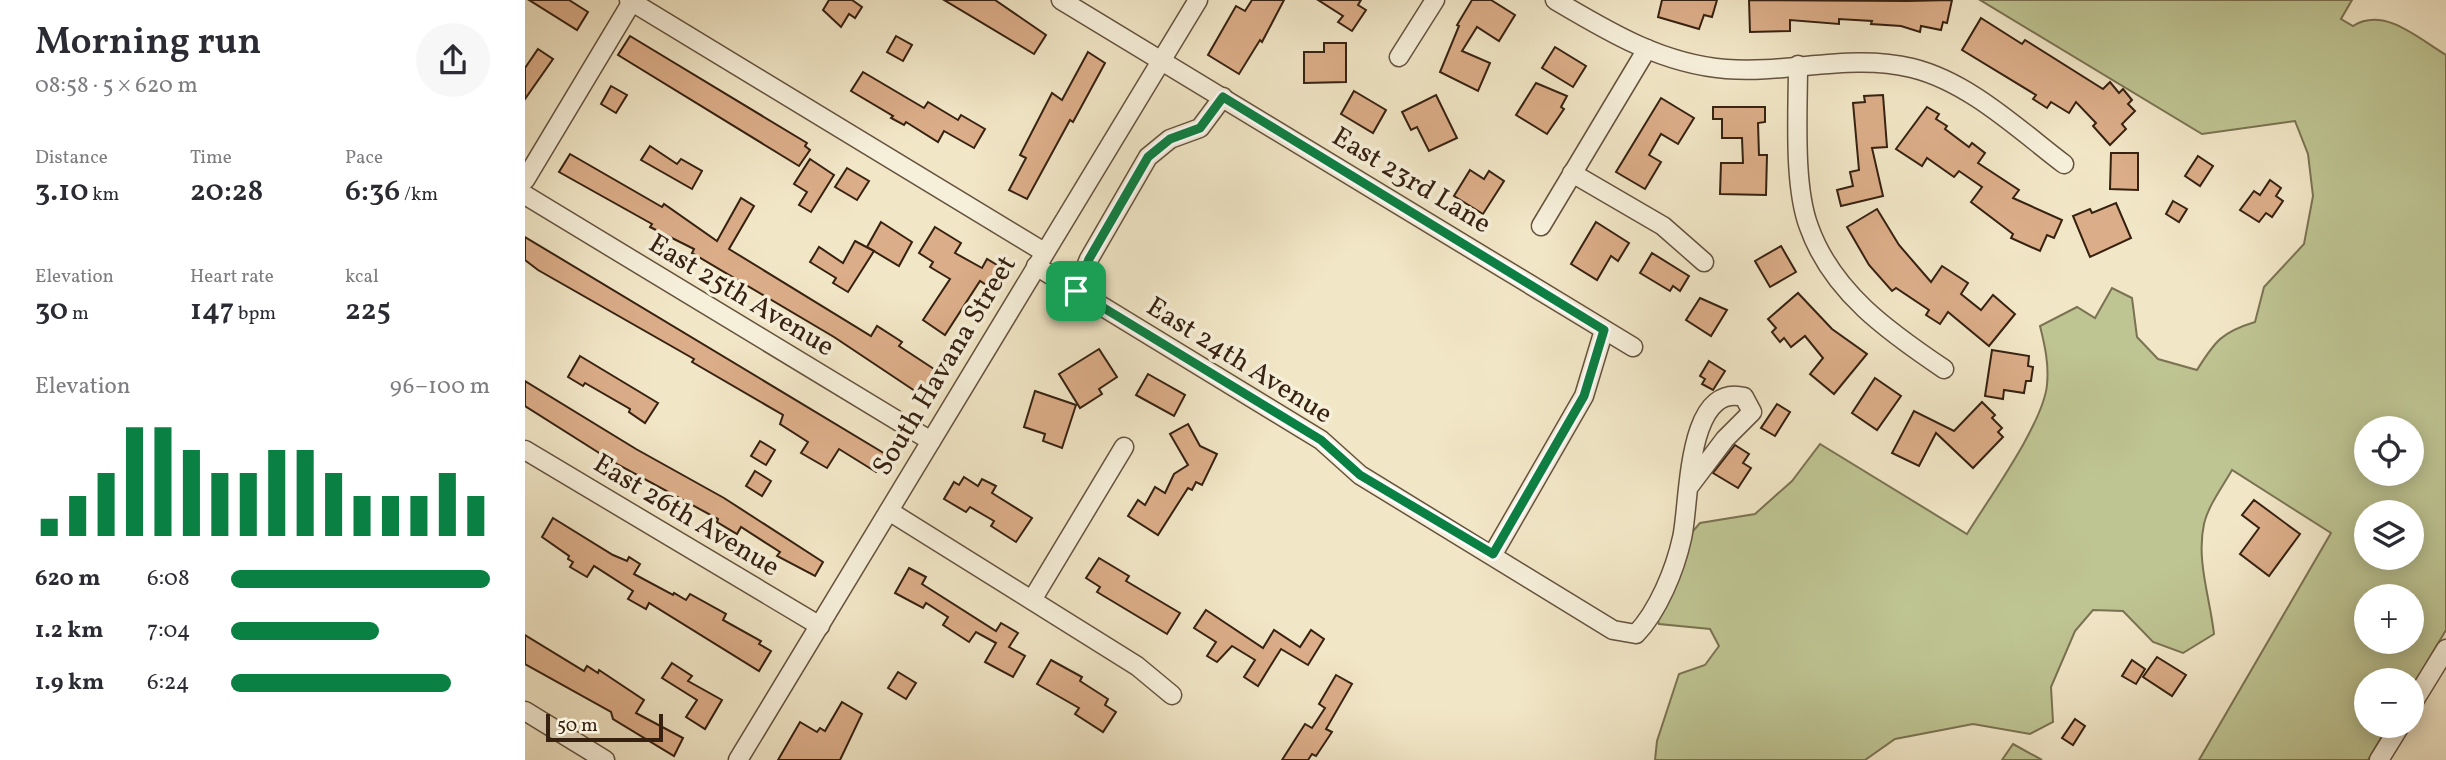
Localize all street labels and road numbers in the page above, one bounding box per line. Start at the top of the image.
street label: East 23rd Lane [1324,118,1498,244]
street label: East 25th Avenue [641,225,841,367]
street label: South Havana Street [864,248,1026,484]
street label: East 24th Avenue [1138,288,1340,434]
street label: East 26th Avenue [585,445,787,587]

